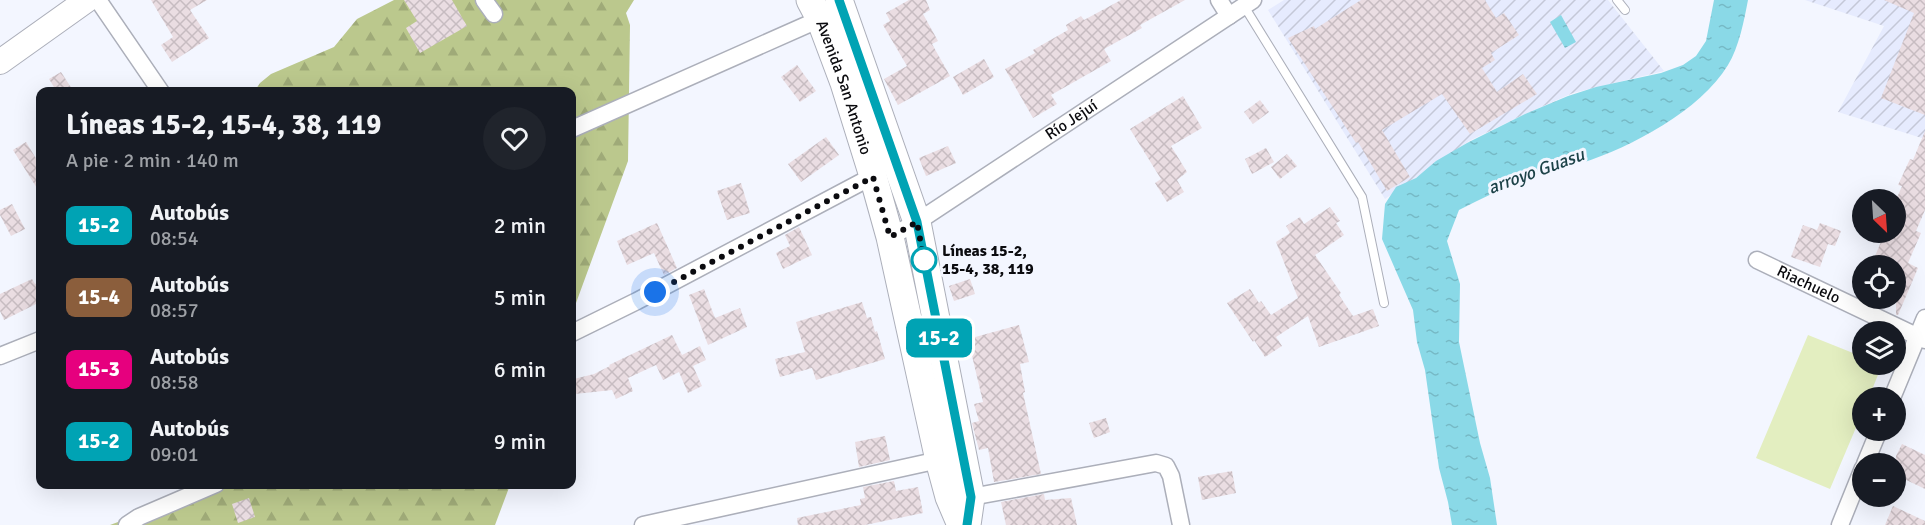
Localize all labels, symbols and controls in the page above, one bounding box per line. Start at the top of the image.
street label: Avenida San Antonio [811,17,876,157]
street label: Río Jejuí [1042,95,1102,144]
button: heart [483,107,546,170]
text: Líneas 15-2, 15-4, 38, 119 [66,108,381,142]
water label: arroyo Guasu [1485,143,1588,199]
text: A pie · 2 min · 140 m [66,148,239,173]
north arrow [1852,189,1906,243]
map controls [1852,189,1906,507]
text: Autobús [150,199,229,226]
text: 15-2 [78,212,120,238]
text: 2 min [494,212,546,239]
text: 08:54 [150,226,199,251]
place label: Líneas 15-2, 15-4, 38, 119 [942,241,1034,279]
marker: Líneas 15-2, 15-4, 38, 119 [911,247,937,273]
button: locate [1852,255,1906,309]
street label: Riachuelo [1774,261,1843,308]
text: Autobús [150,271,229,298]
your location [640,277,670,307]
text: 15-4 [78,284,120,310]
text: 5 min [494,284,546,311]
text: 08:57 [150,298,199,323]
line badge: 15-2 [897,318,981,358]
button: layers [1852,321,1906,375]
text: 15-2 [918,325,960,351]
text: Autobús [150,343,229,370]
text: 15-3 [78,356,120,382]
text: 6 min [494,356,546,383]
text: 08:58 [150,370,199,395]
button: + [1852,387,1906,441]
text: Autobús [150,415,229,442]
text: 15-2 [78,428,120,454]
text: 9 min [494,428,546,455]
text: 09:01 [150,442,199,467]
button: − [1852,453,1906,507]

